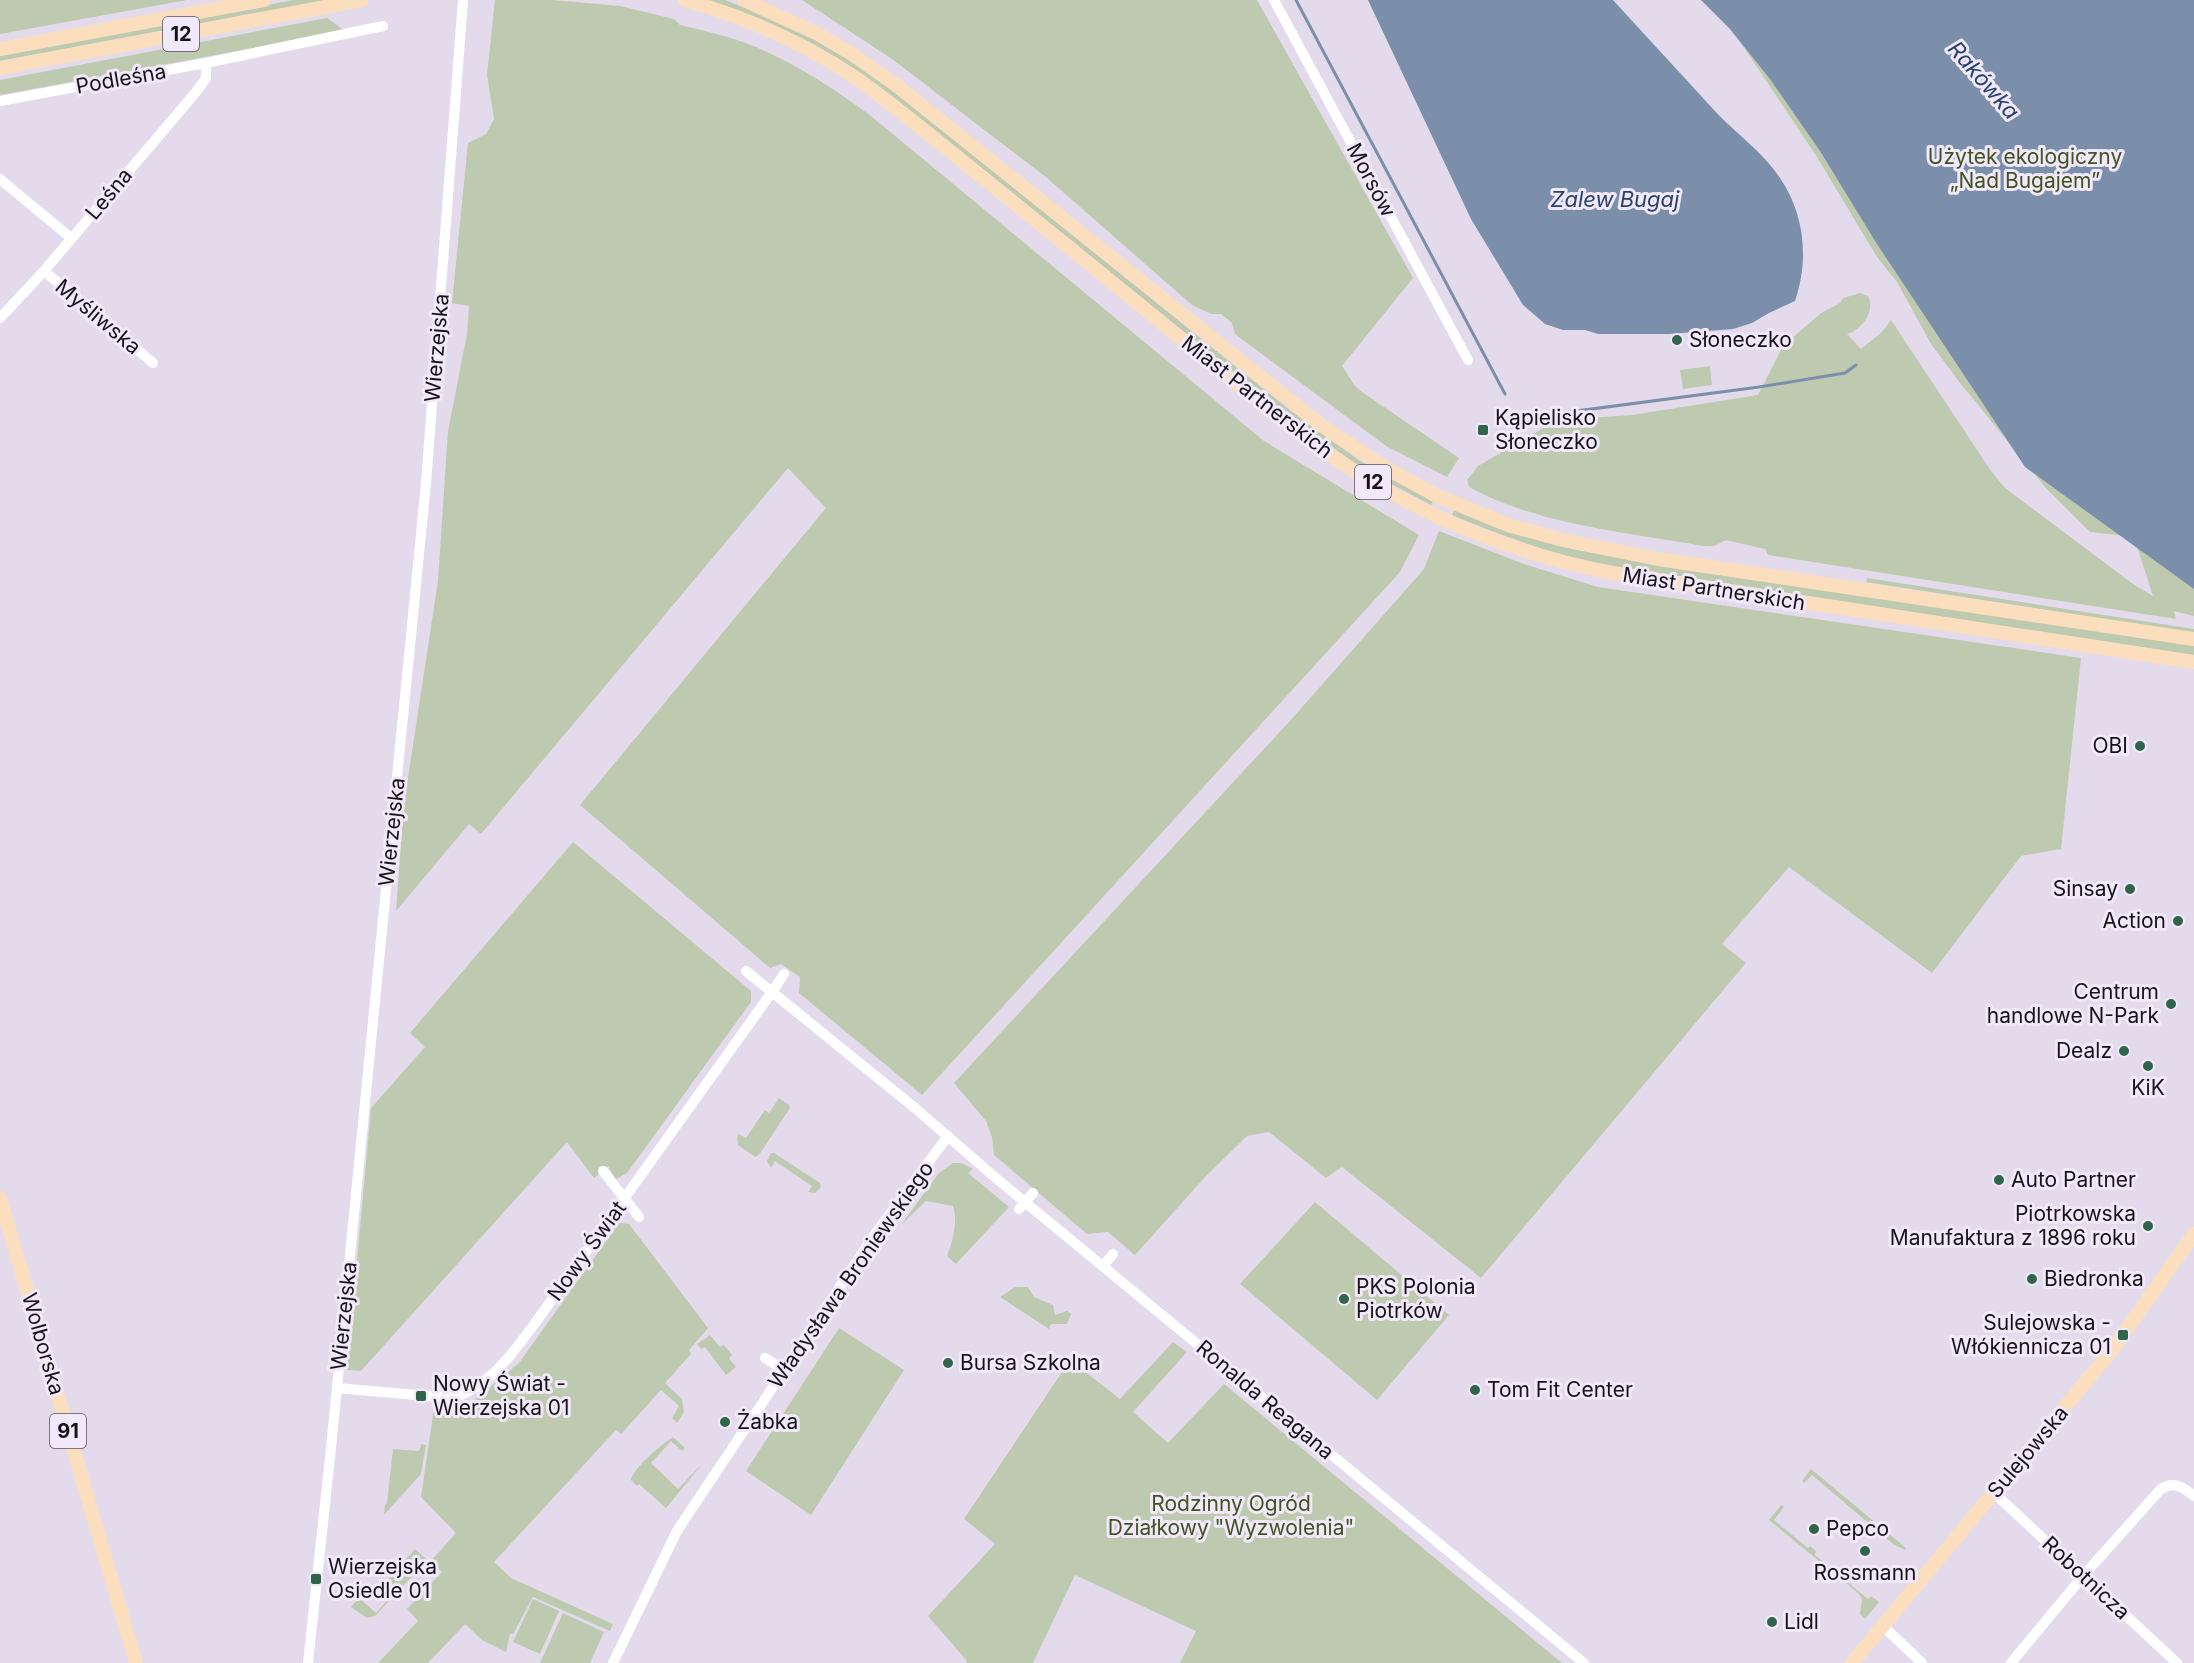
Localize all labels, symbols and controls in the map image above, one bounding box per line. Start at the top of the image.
road number: 12 [163,17,199,51]
water label: Rakówka [1943,36,2025,124]
street label: Podleśna [74,58,168,99]
street label: Morsów [1342,139,1401,221]
park label: Użytek ekologiczny „Nad Bugajem” [1928,144,2122,193]
street label: Leśna [80,163,137,224]
water label: Zalew Bugaj [1551,186,1680,212]
street label: Myśliwska [51,274,146,360]
street label: Wierzejska [419,293,454,403]
place label: Słoneczko [1689,327,1792,352]
street label: Miast Partnerskich [1177,330,1338,463]
marker: Słoneczko [1670,333,1684,347]
place label: Kąpielisko Słoneczko [1495,405,1598,454]
marker: Kąpielisko Słoneczko [1476,423,1490,437]
road number: 12 [1355,465,1391,499]
street label: Miast Partnerskich [1621,562,1807,615]
place label: OBI [2093,733,2128,758]
marker: OBI [2133,739,2147,753]
street label: Wierzejska [373,776,410,887]
place label: Sinsay [2053,876,2118,901]
marker: Sinsay [2123,882,2137,896]
place label: Action [2103,908,2166,933]
marker: Action [2171,914,2185,928]
place label: Centrum handlowe N-Park [1987,979,2159,1028]
marker: Centrum handlowe N-Park [2164,997,2178,1011]
place label: Dealz [2056,1038,2112,1063]
marker: Dealz [2117,1044,2131,1058]
marker: KiK [2141,1059,2155,1073]
place label: KiK [2131,1075,2165,1100]
street label: Władysława Broniewskiego [763,1157,939,1393]
place label: Auto Partner [2011,1167,2136,1192]
marker: Auto Partner [1992,1173,2006,1187]
street label: Nowy Świat [541,1195,631,1306]
place label: Piotrkowska Manufaktura z 1896 roku [1890,1201,2136,1250]
marker: Piotrkowska Manufaktura z 1896 roku [2141,1219,2155,1233]
street label: Wierzejska [325,1260,362,1371]
place label: Biedronka [2044,1266,2144,1291]
marker: Biedronka [2025,1272,2039,1286]
place label: PKS Polonia Piotrków [1356,1274,1476,1323]
street label: Wolborska [17,1290,70,1398]
marker: PKS Polonia Piotrków [1337,1292,1351,1306]
place label: Sulejowska - Włókiennicza 01 [1951,1310,2111,1359]
marker: Sulejowska - Włókiennicza 01 [2116,1328,2130,1342]
street label: Ronalda Reagana [1191,1335,1339,1464]
place label: Bursa Szkolna [960,1350,1101,1375]
marker: Bursa Szkolna [941,1356,955,1370]
place label: Nowy Świat - Wierzejska 01 [433,1370,570,1420]
place label: Tom Fit Center [1487,1377,1633,1402]
marker: Tom Fit Center [1468,1383,1482,1397]
marker: Nowy Świat - Wierzejska 01 [414,1389,428,1403]
street label: Sulejowska [1982,1401,2073,1503]
place label: Żabka [737,1408,798,1434]
road number: 91 [50,1414,86,1448]
marker: Żabka [718,1415,732,1429]
park label: Rodzinny Ogród Działkowy "Wyzwolenia" [1108,1491,1354,1540]
place label: Pepco [1826,1516,1889,1541]
marker: Pepco [1807,1522,1821,1536]
street label: Robotnicza [2037,1531,2135,1625]
marker: Rossmann [1858,1544,1872,1558]
place label: Wierzejska Osiedle 01 [328,1554,437,1603]
place label: Rossmann [1814,1560,1916,1585]
marker: Wierzejska Osiedle 01 [309,1572,323,1586]
place label: Lidl [1784,1609,1819,1634]
marker: Lidl [1765,1615,1779,1629]

